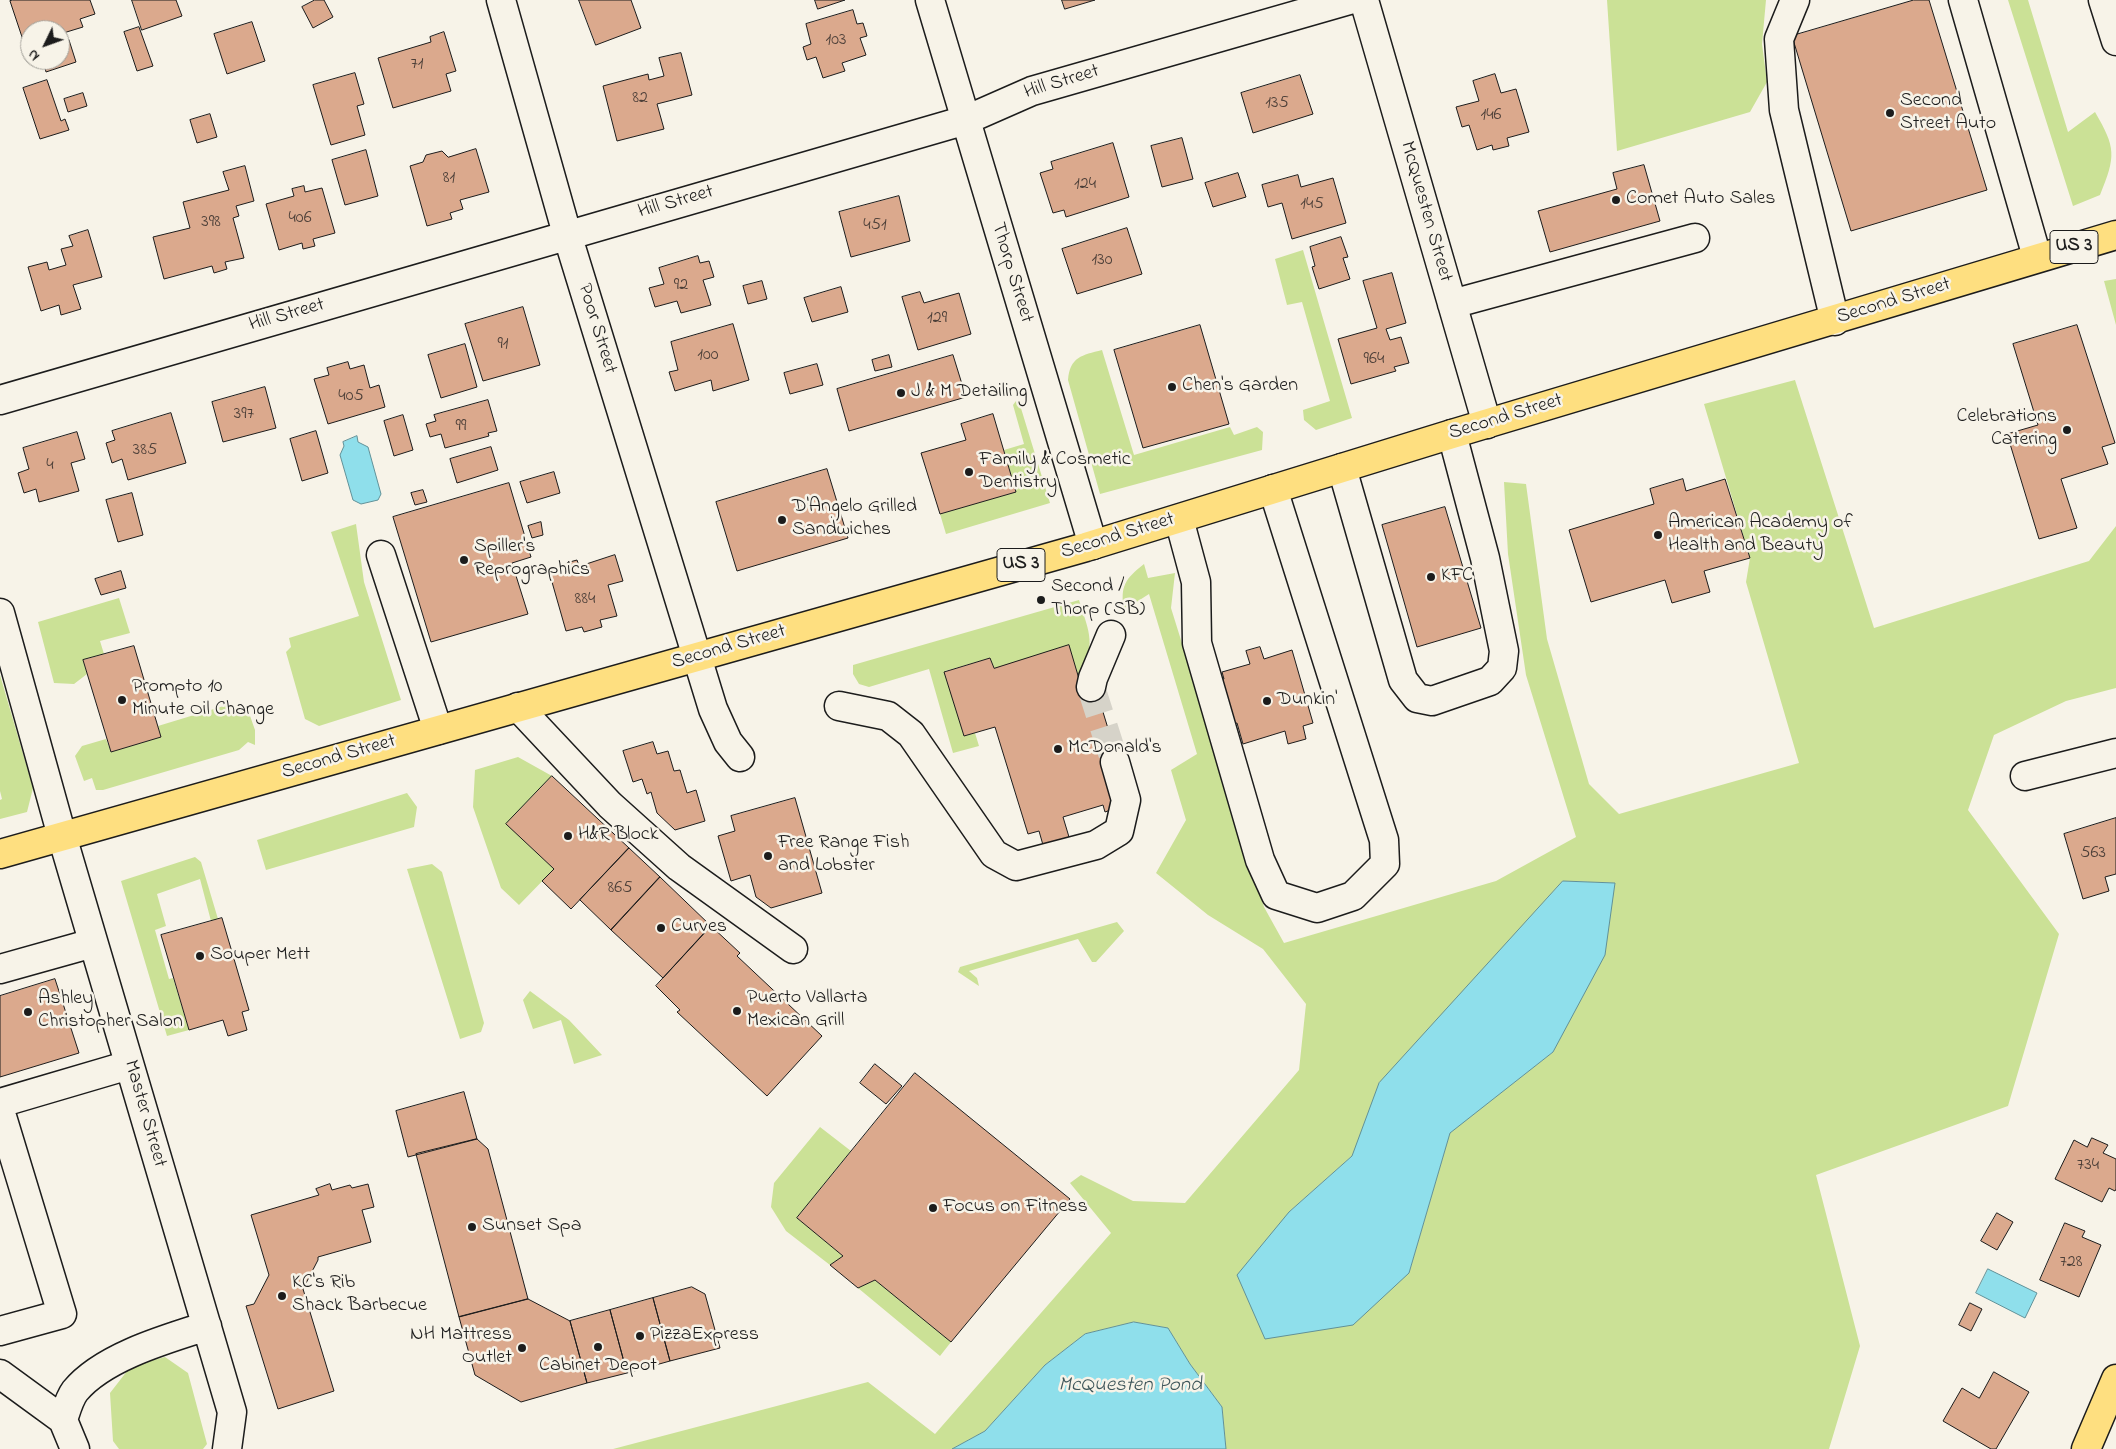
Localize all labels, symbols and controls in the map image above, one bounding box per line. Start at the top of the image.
north arrow [20,20,70,70]
house number: 103 [826,30,846,52]
text: N [23,44,45,65]
house number: 71 [410,54,424,76]
street label: Hill Street [1022,60,1102,106]
house number: 82 [632,88,648,110]
place label: Second Street Auto [1900,90,1996,137]
house number: 135 [1265,93,1289,115]
house number: 146 [1480,105,1502,127]
marker: Second Street Auto [1884,107,1896,119]
street label: McQuesten Street [1393,139,1457,285]
house number: 81 [443,168,455,190]
house number: 124 [1074,174,1096,196]
street label: Hill Street [636,181,716,225]
place label: Comet Auto Sales [1626,188,1776,212]
house number: 145 [1300,194,1324,216]
marker: Comet Auto Sales [1610,194,1622,206]
house number: 406 [288,208,312,230]
house number: 398 [201,212,221,234]
house number: 451 [863,215,887,237]
street label: Thorp Street [984,220,1038,326]
road number: US 3 [2050,230,2098,264]
house number: 130 [1092,250,1112,272]
street label: Second Street [1834,273,1954,331]
house number: 92 [674,275,688,297]
street label: Poor Street [571,281,621,377]
street label: Hill Street [247,294,327,338]
house number: 129 [927,308,947,330]
house number: 91 [497,334,509,356]
house number: 100 [697,345,719,367]
house number: 964 [1364,349,1384,371]
place label: Chen's Garden [1182,375,1298,399]
place label: J & M Detailing [911,381,1028,405]
marker: Chen's Garden [1166,381,1178,393]
house number: 405 [338,386,364,408]
marker: J & M Detailing [895,387,907,399]
street label: Second Street [1446,389,1566,447]
house number: 397 [234,404,254,426]
place label: Celebrations Catering [1956,406,2057,453]
house number: 99 [456,416,466,438]
marker: Celebrations Catering [2061,424,2073,436]
house number: 385 [133,440,157,462]
place label: Family & Cosmetic Dentistry [979,449,1131,496]
house number: 4 [46,455,54,477]
marker: Family & Cosmetic Dentistry [963,466,975,478]
place label: D'Angelo Grilled Sandwiches [792,496,917,543]
street label: Second Street [1058,508,1178,566]
place label: American Academy of Health and Beauty [1668,512,1853,559]
marker: D'Angelo Grilled Sandwiches [776,514,788,526]
marker: American Academy of Health and Beauty [1652,529,1664,541]
place label: Spiller's Reprographics [474,536,590,583]
road number: US 3 [997,548,1045,582]
marker: Spiller's Reprographics [458,554,470,566]
place label: KFC [1441,565,1473,589]
marker: KFC [1425,571,1437,583]
place label: Second / Thorp (SB) [1051,576,1145,623]
house number: 884 [575,589,595,611]
marker: Second / Thorp (SB) [1035,594,1047,606]
street label: Second Street [669,620,789,676]
place label: Prompto 10 Minute Oil Change [132,676,274,723]
place label: Dunkin' [1277,689,1337,713]
marker: Prompto 10 Minute Oil Change [116,694,128,706]
marker: Dunkin' [1261,695,1273,707]
street label: Second Street [279,730,399,786]
place label: McDonald's [1068,737,1162,761]
marker: McDonald's [1052,743,1064,755]
place label: H&R Block [578,824,658,848]
marker: H&R Block [562,830,574,842]
place label: Free Range Fish and Lobster [778,832,909,879]
house number: 563 [2080,843,2106,865]
marker: Free Range Fish and Lobster [762,850,774,862]
house number: 865 [608,878,632,900]
place label: Curves [671,916,727,940]
marker: Curves [655,922,667,934]
place label: Souper Mett [210,944,310,968]
marker: Souper Mett [194,950,206,962]
place label: Puerto Vallarta Mexican Grill [747,987,867,1034]
place label: Ashley Christopher Salon [38,988,183,1035]
marker: Puerto Vallarta Mexican Grill [731,1005,743,1017]
marker: Ashley Christopher Salon [22,1006,34,1018]
street label: Master Street [117,1058,171,1170]
house number: 734 [2077,1155,2099,1177]
place label: Focus on Fitness [943,1196,1088,1220]
marker: Focus on Fitness [927,1202,939,1214]
place label: Sunset Spa [482,1215,581,1239]
marker: Sunset Spa [466,1221,478,1233]
house number: 728 [2059,1252,2083,1274]
place label: KC's Rib Shack Barbecue [292,1272,427,1319]
marker: KC's Rib Shack Barbecue [276,1290,288,1302]
place label: NH Mattress Outlet [410,1324,512,1371]
place label: PizzaExpress [650,1324,759,1348]
marker: PizzaExpress [634,1330,646,1342]
marker: Cabinet Depot [592,1341,604,1353]
marker: NH Mattress Outlet [516,1342,528,1354]
place label: Cabinet Depot [539,1355,657,1379]
water label: McQuesten Pond [1058,1374,1202,1400]

